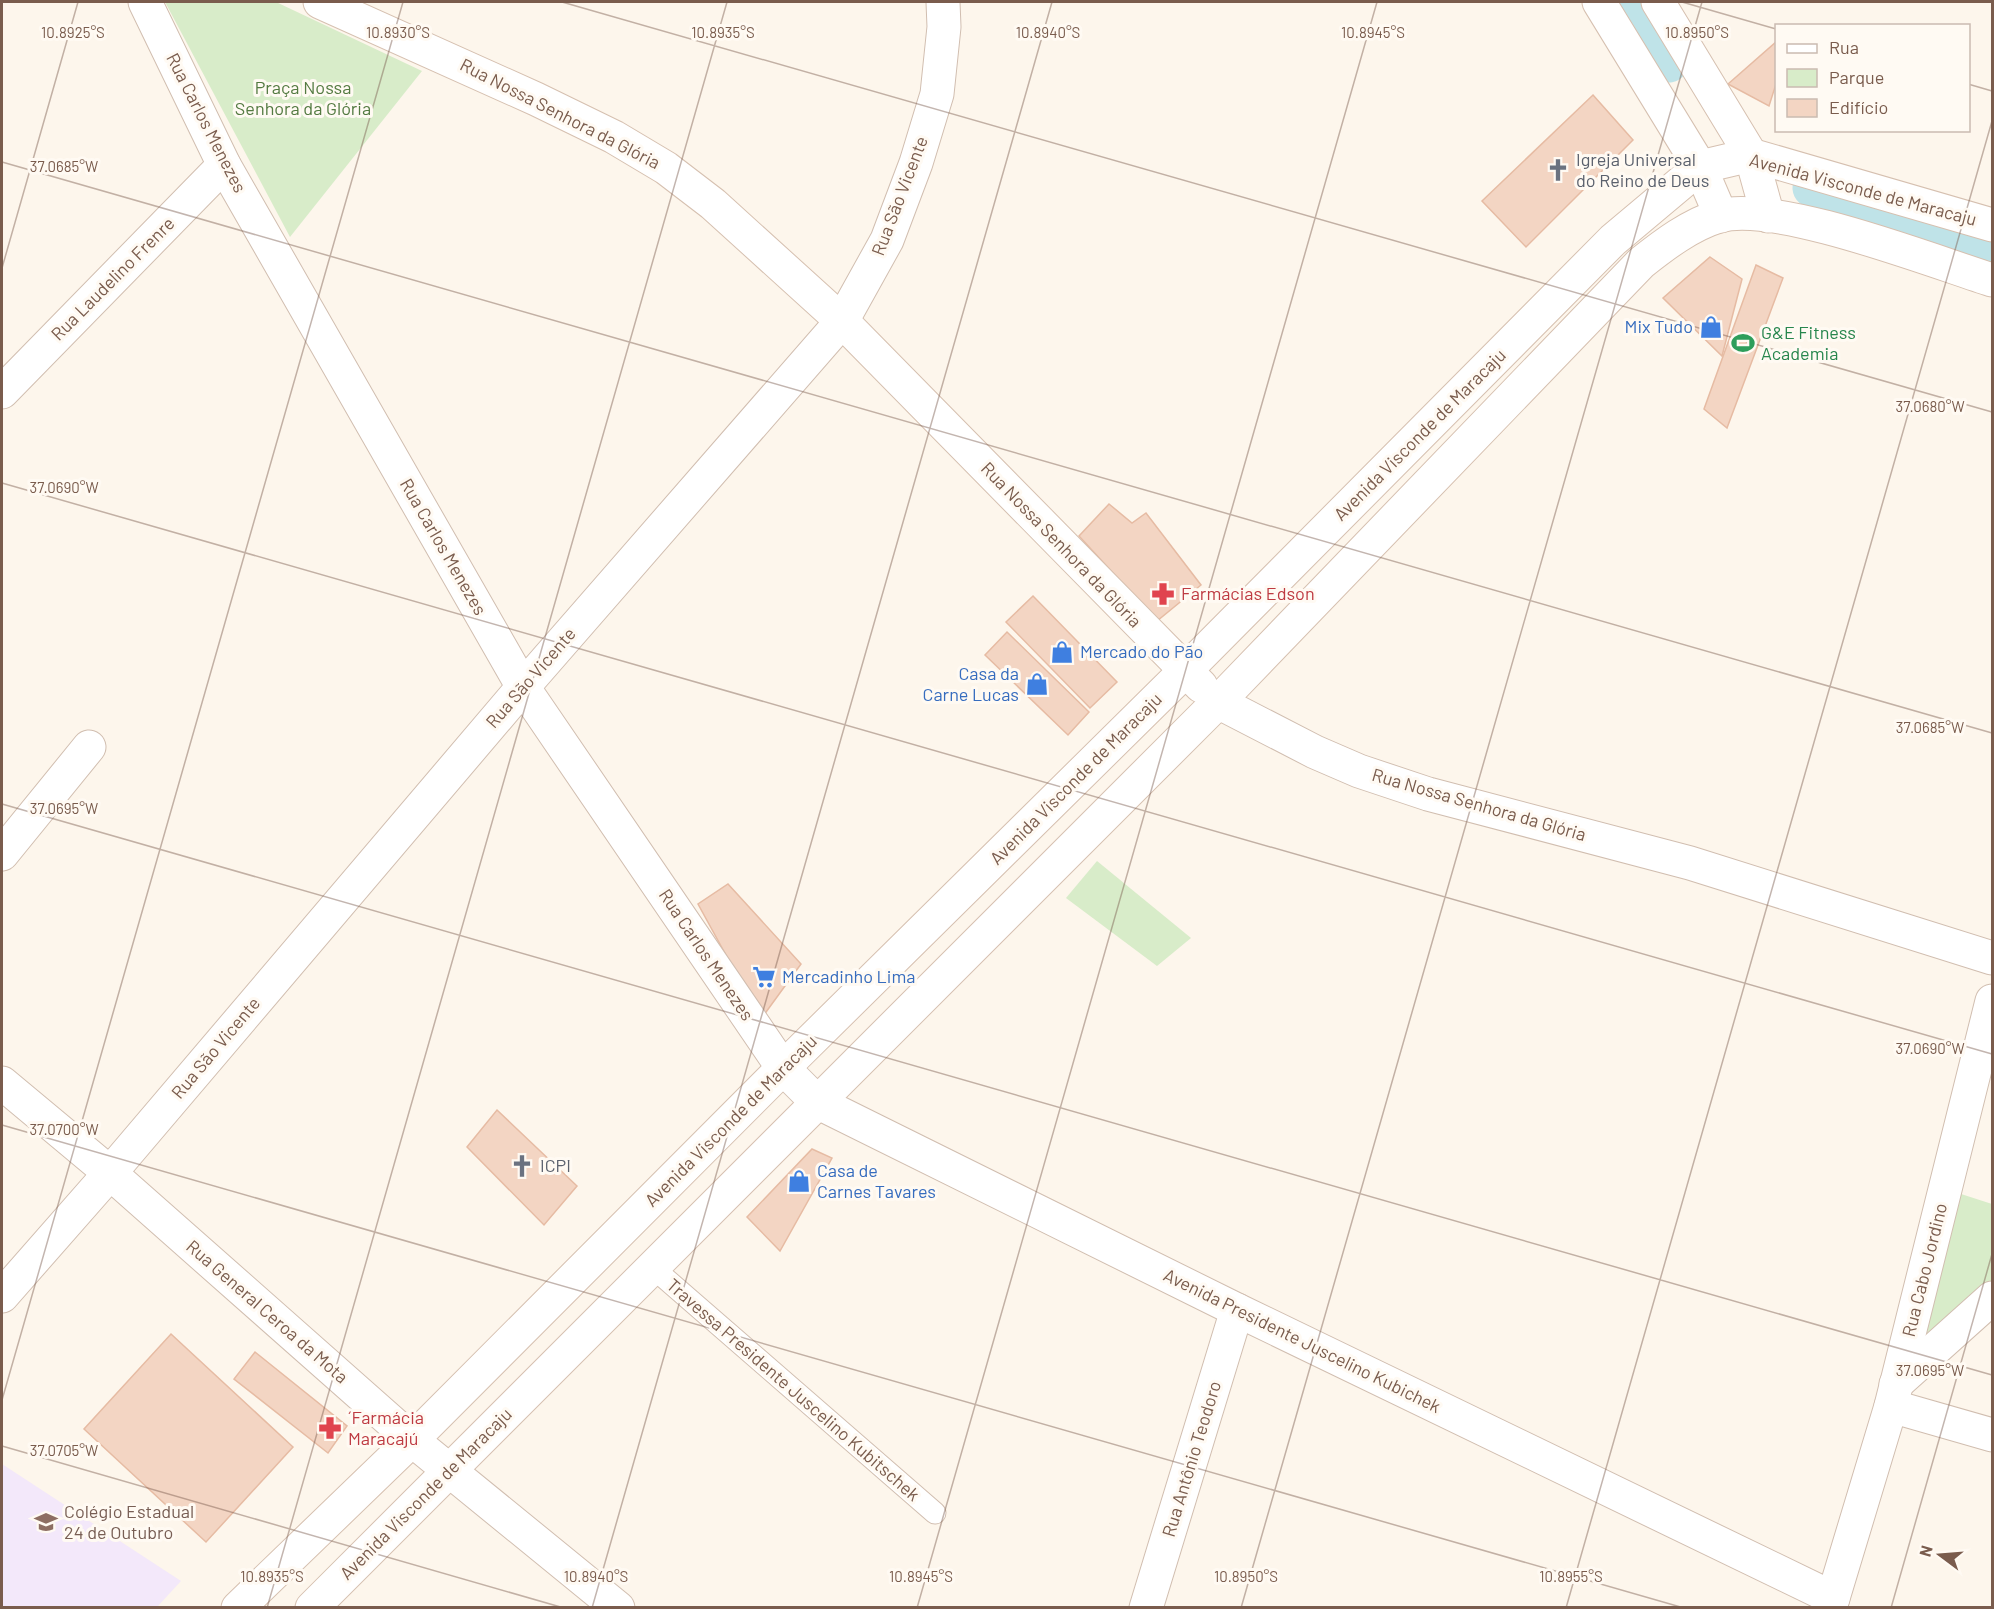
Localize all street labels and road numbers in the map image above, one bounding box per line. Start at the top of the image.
street label: Rua Carlos Menezes [162,49,252,196]
street label: Rua Nossa Senhora da Glória [457,53,664,173]
street label: Rua São Vicente [866,133,932,258]
street label: Avenida Visconde de Maracaju [1747,148,1979,230]
street label: Rua Laudelino Frenre [46,212,179,345]
street label: Avenida Visconde de Maracaju [1329,344,1510,525]
street label: Rua Nossa Senhora da Glória [977,457,1147,632]
street label: Rua Carlos Menezes [396,474,492,619]
street label: Rua São Vicente [481,623,580,732]
street label: Avenida Visconde de Maracaju [985,688,1166,869]
street label: Rua Nossa Senhora da Glória [1370,763,1589,845]
street label: Rua Carlos Menezes [655,884,759,1024]
street label: Rua São Vicente [166,992,264,1103]
street label: Avenida Visconde de Maracaju [640,1030,821,1211]
street label: Rua Cabo Jordino [1897,1201,1951,1339]
street label: Rua General Ceroa da Mota [182,1235,353,1388]
street label: Avenida Presidente Juscelino Kubichek [1160,1263,1445,1417]
street label: Travessa Presidente Juscelino Kubitschek [663,1273,925,1505]
street label: Rua Antônio Teodoro [1157,1378,1225,1539]
street label: Avenida Visconde de Maracaju [335,1403,516,1584]

